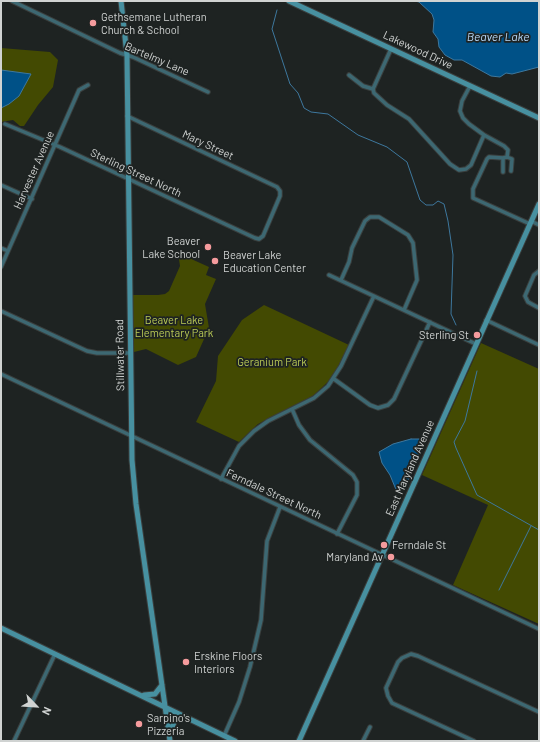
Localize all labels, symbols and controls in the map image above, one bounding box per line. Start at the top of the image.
place label: Gethsemane Lutheran Church & School [101,10,207,36]
marker: Gethsemane Lutheran Church & School [88,18,98,28]
street label: Lakewood Drive [381,28,455,72]
water label: Beaver Lake [467,30,529,44]
street label: Bartelmy Lane [123,40,191,78]
street label: Mary Street [180,127,236,163]
street label: Harvester Avenue [11,129,57,211]
street label: Sterling Street North [88,146,184,200]
place label: Beaver Lake School [142,234,200,260]
marker: Beaver Lake School [203,242,213,252]
place label: Beaver Lake Education Center [223,248,306,274]
marker: Beaver Lake Education Center [210,256,220,266]
park label: Beaver Lake Elementary Park [135,313,213,339]
street label: Stillwater Road [113,319,127,391]
place label: Sterling St [419,328,469,342]
marker: Sterling St [472,330,482,340]
park label: Geranium Park [237,355,307,369]
street label: East Maryland Avenue [383,418,437,518]
street label: Ferndale Street North [224,466,324,522]
place label: Ferndale St [392,538,446,552]
marker: Ferndale St [379,540,389,550]
place label: Maryland Av [326,550,383,564]
marker: Maryland Av [386,552,396,562]
place label: Erskine Floors Interiors [194,649,262,675]
marker: Erskine Floors Interiors [181,657,191,667]
north arrow [16,686,56,726]
text: N [40,705,55,717]
place label: Sarpino's Pizzeria [147,711,190,737]
marker: Sarpino's Pizzeria [134,719,144,729]

